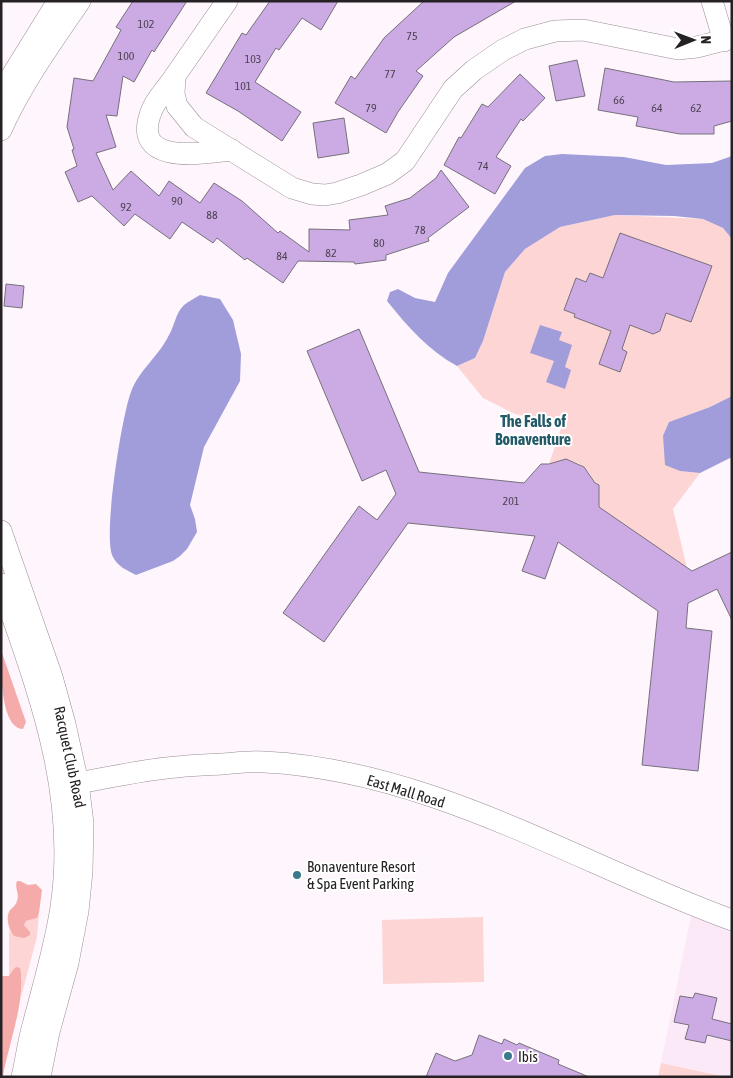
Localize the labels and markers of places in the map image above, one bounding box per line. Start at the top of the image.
place label: Bonaventure Resort & Spa Event Parking [307,858,416,892]
marker: Bonaventure Resort & Spa Event Parking [291,869,303,881]
place label: Ibis [518,1048,538,1065]
marker: Ibis [502,1050,514,1062]

